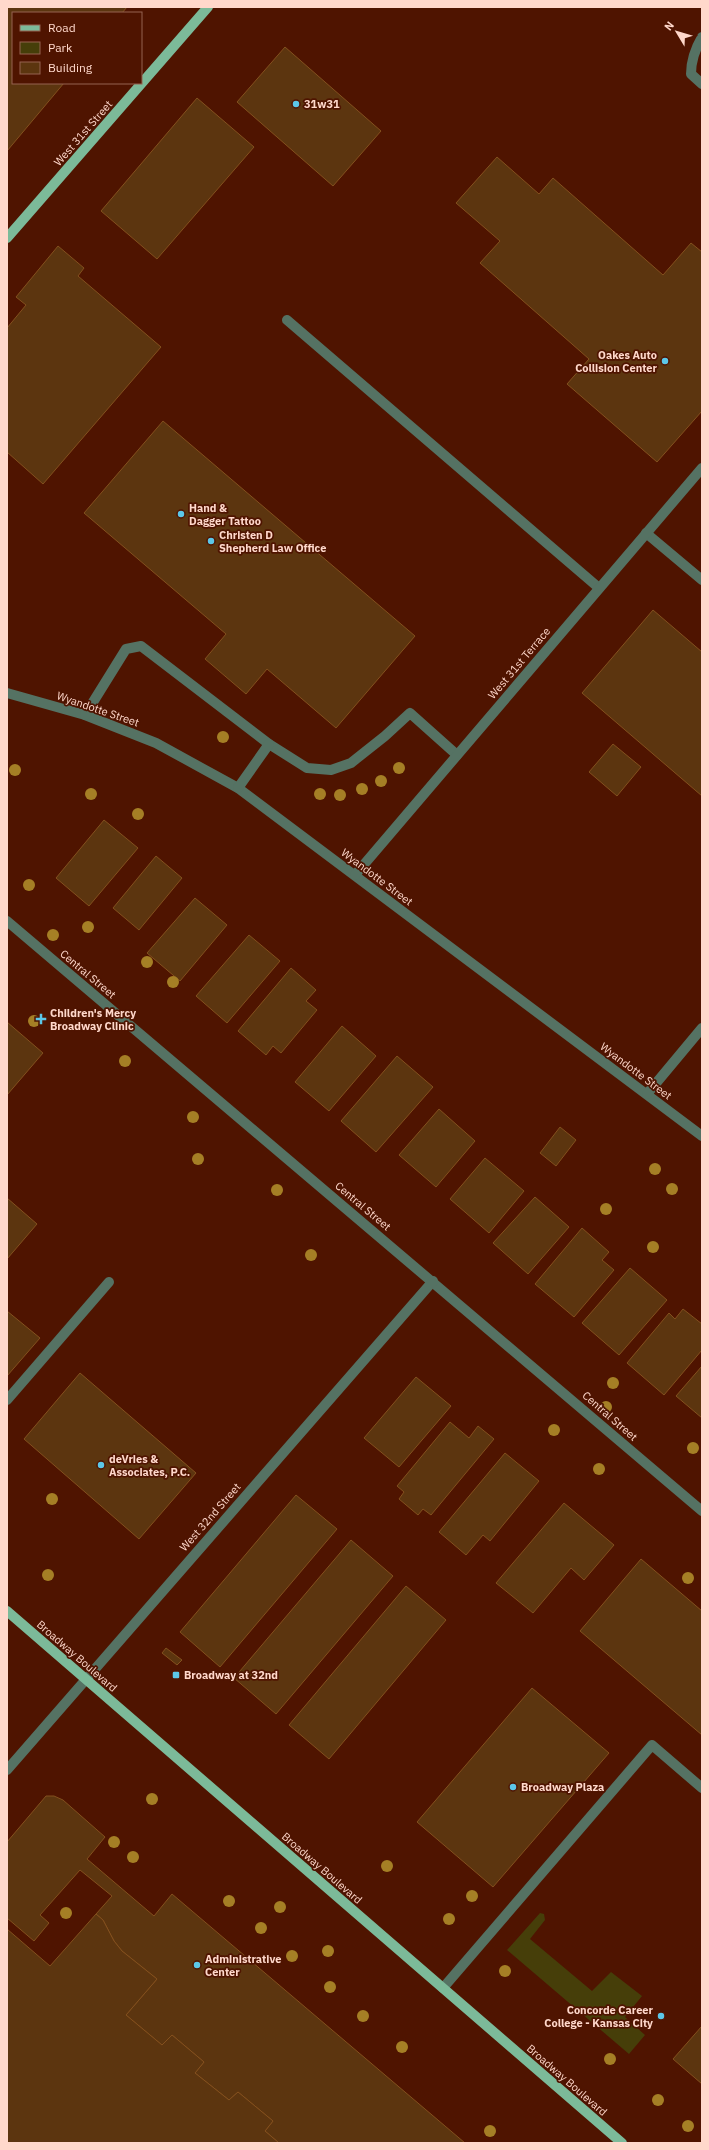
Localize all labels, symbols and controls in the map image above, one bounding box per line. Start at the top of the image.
legend [12,12,142,84]
north arrow [657,12,697,52]
text: N [661,18,677,33]
text: Road [48,20,76,35]
text: Park [48,40,73,55]
text: Building [48,60,93,75]
street label: West 31st Street [51,97,115,169]
place label: 31w31 [304,97,340,111]
marker: 31w31 [291,99,301,109]
place label: Oakes Auto Collision Center [575,348,658,375]
marker: Oakes Auto Collision Center [660,356,670,366]
place label: Hand & Dagger Tattoo [189,501,261,528]
marker: Hand & Dagger Tattoo [176,509,186,519]
place label: Christen D Shepherd Law Office [219,528,326,555]
marker: Christen D Shepherd Law Office [206,536,216,546]
street label: West 31st Terrace [485,624,553,702]
street label: Wyandotte Street [55,688,141,730]
street label: Wyandotte Street [338,845,416,909]
street label: Central Street [57,947,119,1002]
place label: Children's Mercy Broadway Clinic [50,1006,136,1033]
marker: Children's Mercy Broadway Clinic [35,1013,47,1025]
street label: Wyandotte Street [597,1039,675,1103]
street label: Central Street [332,1179,394,1234]
street label: Central Street [580,1388,641,1444]
place label: deVries & Associates, P.C. [109,1452,190,1479]
marker: deVries & Associates, P.C. [96,1460,106,1470]
street label: West 32nd Street [177,1480,244,1554]
street label: Broadway Boulevard [34,1617,120,1695]
place label: Broadway at 32nd [184,1668,278,1682]
marker: Broadway at 32nd [171,1670,181,1680]
place label: Broadway Plaza [521,1780,604,1794]
marker: Broadway Plaza [508,1782,518,1792]
street label: Broadway Boulevard [279,1829,365,1907]
place label: Administrative Center [205,1952,281,1979]
marker: Administrative Center [192,1960,202,1970]
place label: Concorde Career College - Kansas City [544,2003,654,2030]
marker: Concorde Career College - Kansas City [656,2011,666,2021]
street label: Broadway Boulevard [524,2041,610,2119]

